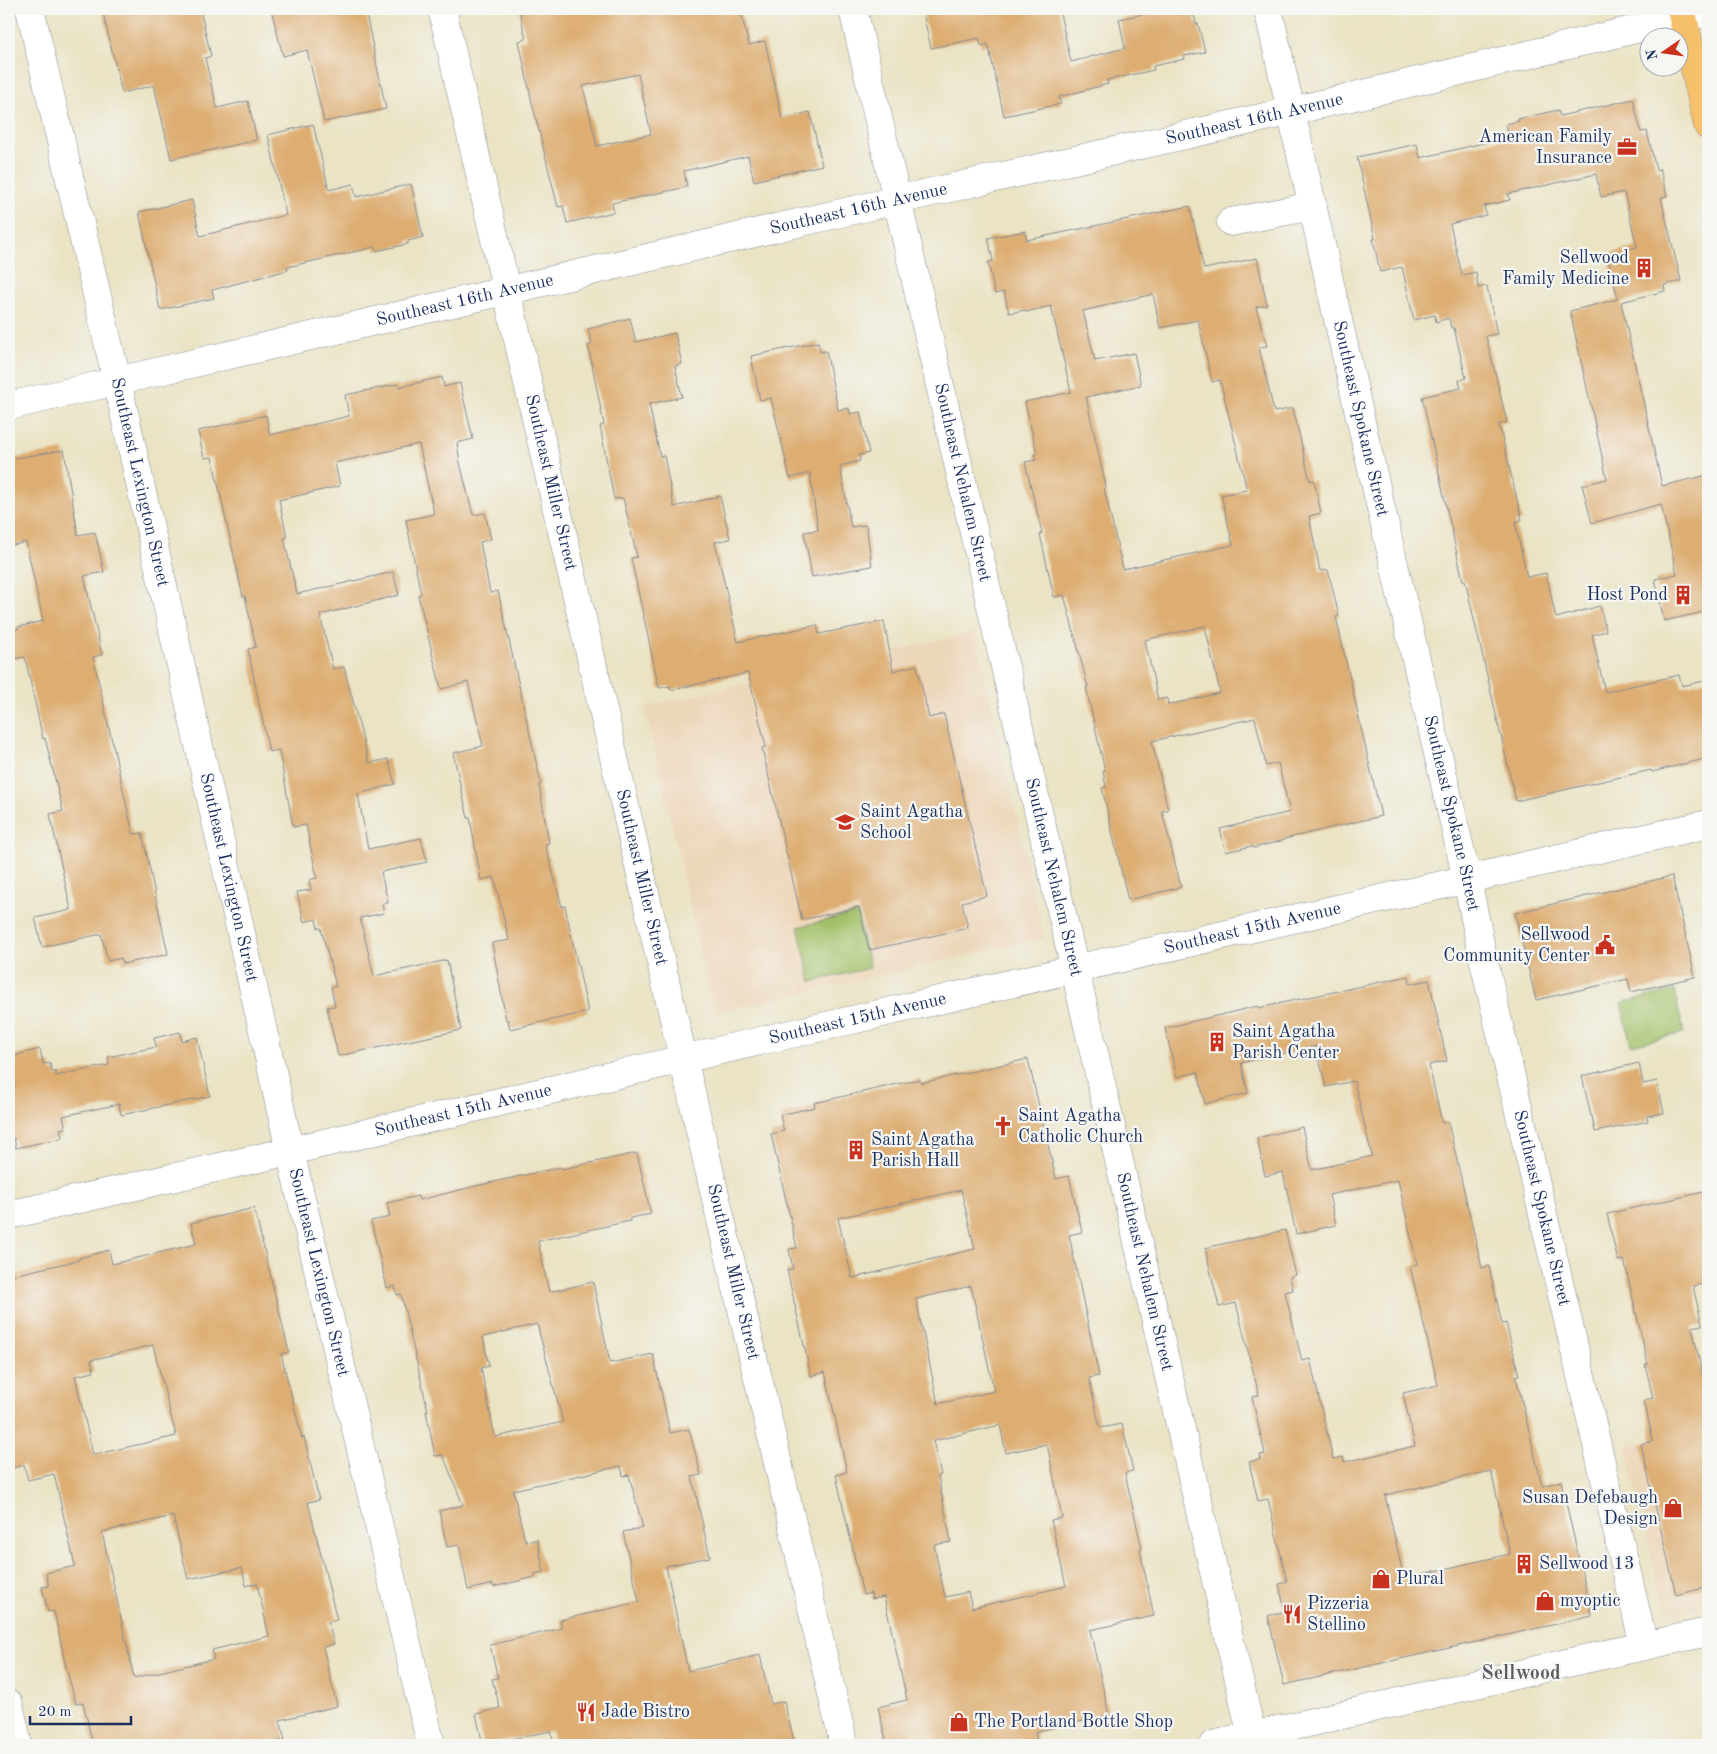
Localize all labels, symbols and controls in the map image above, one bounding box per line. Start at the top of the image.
north arrow [1640,28,1690,78]
text: N [1644,48,1660,61]
street label: Southeast 16th Avenue [1164,90,1345,148]
place label: American Family Insurance [1478,128,1612,167]
office icon: American Family Insurance [1616,136,1638,158]
street label: Southeast 16th Avenue [768,180,949,238]
place label: Sellwood Family Medicine [1502,249,1629,288]
building icon: Sellwood Family Medicine [1633,257,1655,279]
street label: Southeast 16th Avenue [374,271,555,330]
street label: Southeast Spokane Street [1330,319,1392,519]
street label: Southeast Lexington Street [108,376,172,589]
street label: Southeast Nehalem Street [931,381,994,584]
street label: Southeast Miller Street [522,393,580,573]
building icon: Host Pond [1672,584,1694,606]
place label: Host Pond [1586,586,1668,604]
street label: Southeast Spokane Street [1420,713,1482,913]
street label: Southeast Lexington Street [196,771,261,984]
street label: Southeast Nehalem Street [1022,776,1085,978]
street label: Southeast Miller Street [613,787,670,967]
place label: Saint Agatha School [860,803,963,842]
school or university icon: Saint Agatha School [834,811,856,833]
street label: Southeast 15th Avenue [1162,899,1343,957]
place label: Sellwood Community Center [1443,926,1591,965]
public building icon: Sellwood Community Center [1594,934,1616,956]
street label: Southeast 15th Avenue [767,990,948,1048]
place label: Saint Agatha Parish Center [1232,1023,1340,1062]
building icon: Saint Agatha Parish Center [1206,1031,1228,1053]
street label: Southeast 15th Avenue [373,1081,554,1140]
place label: Saint Agatha Catholic Church [1018,1107,1143,1146]
street label: Southeast Spokane Street [1510,1108,1573,1308]
church icon: Saint Agatha Catholic Church [992,1115,1014,1137]
place label: Saint Agatha Parish Hall [871,1131,974,1170]
building icon: Saint Agatha Parish Hall [845,1139,867,1161]
street label: Southeast Lexington Street [285,1166,352,1379]
street label: Southeast Nehalem Street [1113,1171,1176,1373]
street label: Southeast Miller Street [704,1182,762,1362]
place label: Susan Defebaugh Design [1522,1489,1658,1528]
shop icon: Susan Defebaugh Design [1662,1497,1684,1519]
building icon: Sellwood 13 [1513,1553,1535,1575]
place label: Sellwood 13 [1539,1555,1634,1573]
shop icon: Plural [1370,1568,1392,1590]
place label: Plural [1396,1570,1444,1588]
shop icon: myoptic [1534,1590,1556,1612]
place label: myoptic [1560,1592,1620,1610]
place label: Pizzeria Stellino [1307,1595,1369,1634]
restaurant icon: Pizzeria Stellino [1281,1603,1303,1625]
district label: Sellwood [1481,1664,1561,1684]
scale bar [30,1694,131,1726]
restaurant icon: Jade Bistro [575,1701,597,1723]
place label: Jade Bistro [601,1703,690,1721]
text: 20 m [38,1705,72,1720]
shop icon: The Portland Bottle Shop [948,1711,970,1733]
place label: The Portland Bottle Shop [974,1713,1173,1731]

